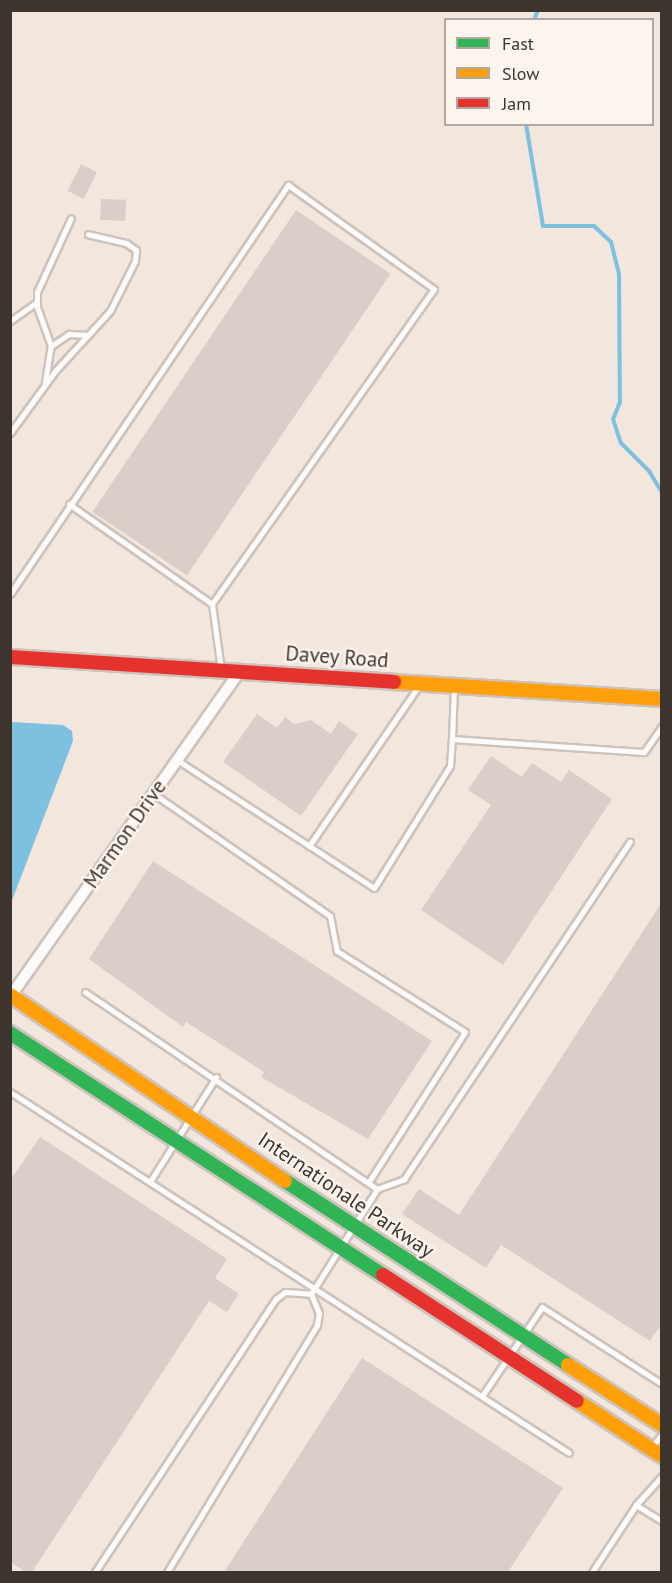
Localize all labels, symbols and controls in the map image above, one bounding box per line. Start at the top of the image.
legend [444,18,654,126]
text: Fast [502,32,534,55]
text: Slow [502,62,540,85]
text: Jam [502,92,531,115]
street label: Davey Road [284,641,390,673]
street label: Marmon Drive [78,775,172,893]
street label: Internationale Parkway [253,1127,439,1263]

